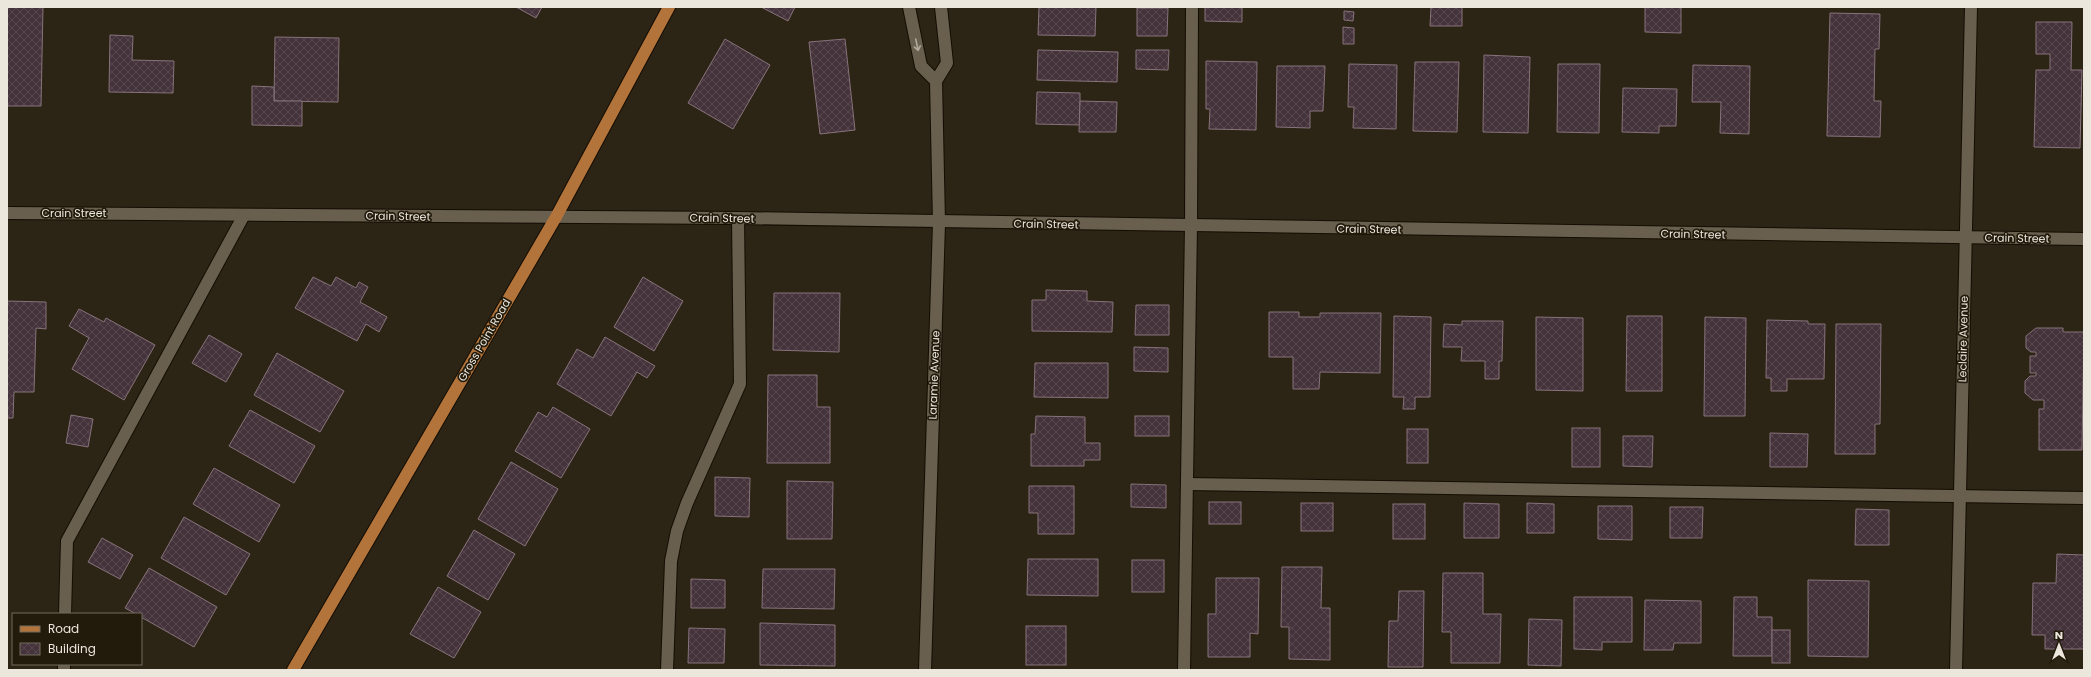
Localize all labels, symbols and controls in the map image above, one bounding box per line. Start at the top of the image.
one-way arrow [913,38,921,51]
street label: Crain Street [42,205,106,221]
street label: Crain Street [365,207,431,225]
street label: Crain Street [689,209,755,227]
street label: Crain Street [1013,215,1079,233]
street label: Crain Street [1336,220,1402,238]
street label: Crain Street [1660,225,1726,243]
street label: Crain Street [1984,229,2050,247]
street label: Gross Point Road [454,296,514,384]
street label: Leclaire Avenue [1954,296,1972,382]
street label: Laramie Avenue [924,330,944,420]
legend [12,613,142,665]
text: Road [48,620,79,637]
north arrow [2039,625,2079,665]
text: N [2055,627,2063,643]
text: Building [48,640,96,657]

